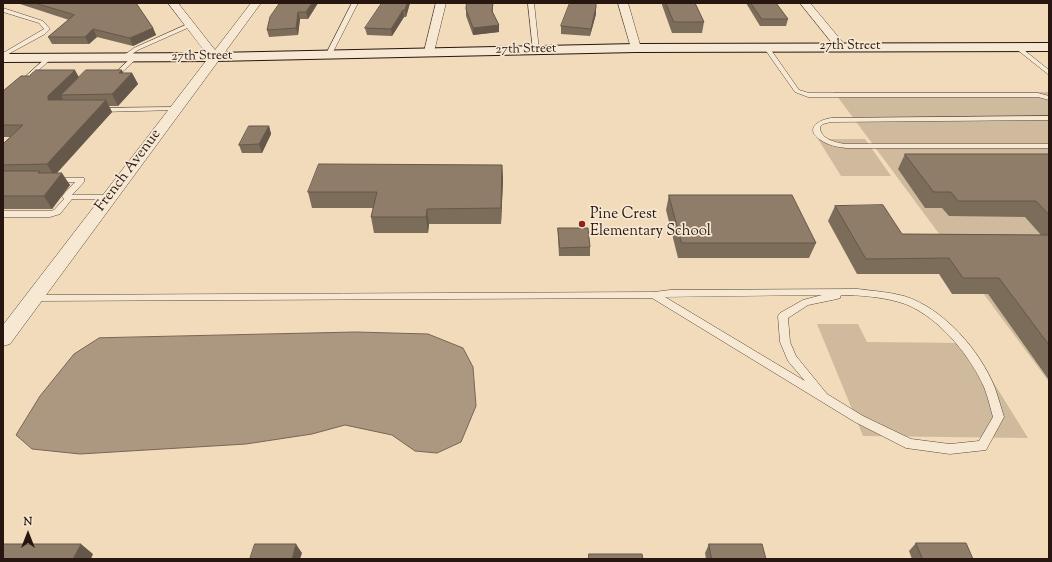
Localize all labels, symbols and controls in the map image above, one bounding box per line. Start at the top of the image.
street label: 27th Street [819,39,881,55]
street label: 27th Street [495,42,557,58]
street label: 27th Street [171,49,233,65]
street label: French Avenue [92,126,166,216]
place label: Pine Crest Elementary School [590,206,711,241]
marker: Pine Crest Elementary School [577,219,587,229]
north arrow [8,514,48,554]
text: N [24,514,32,530]

